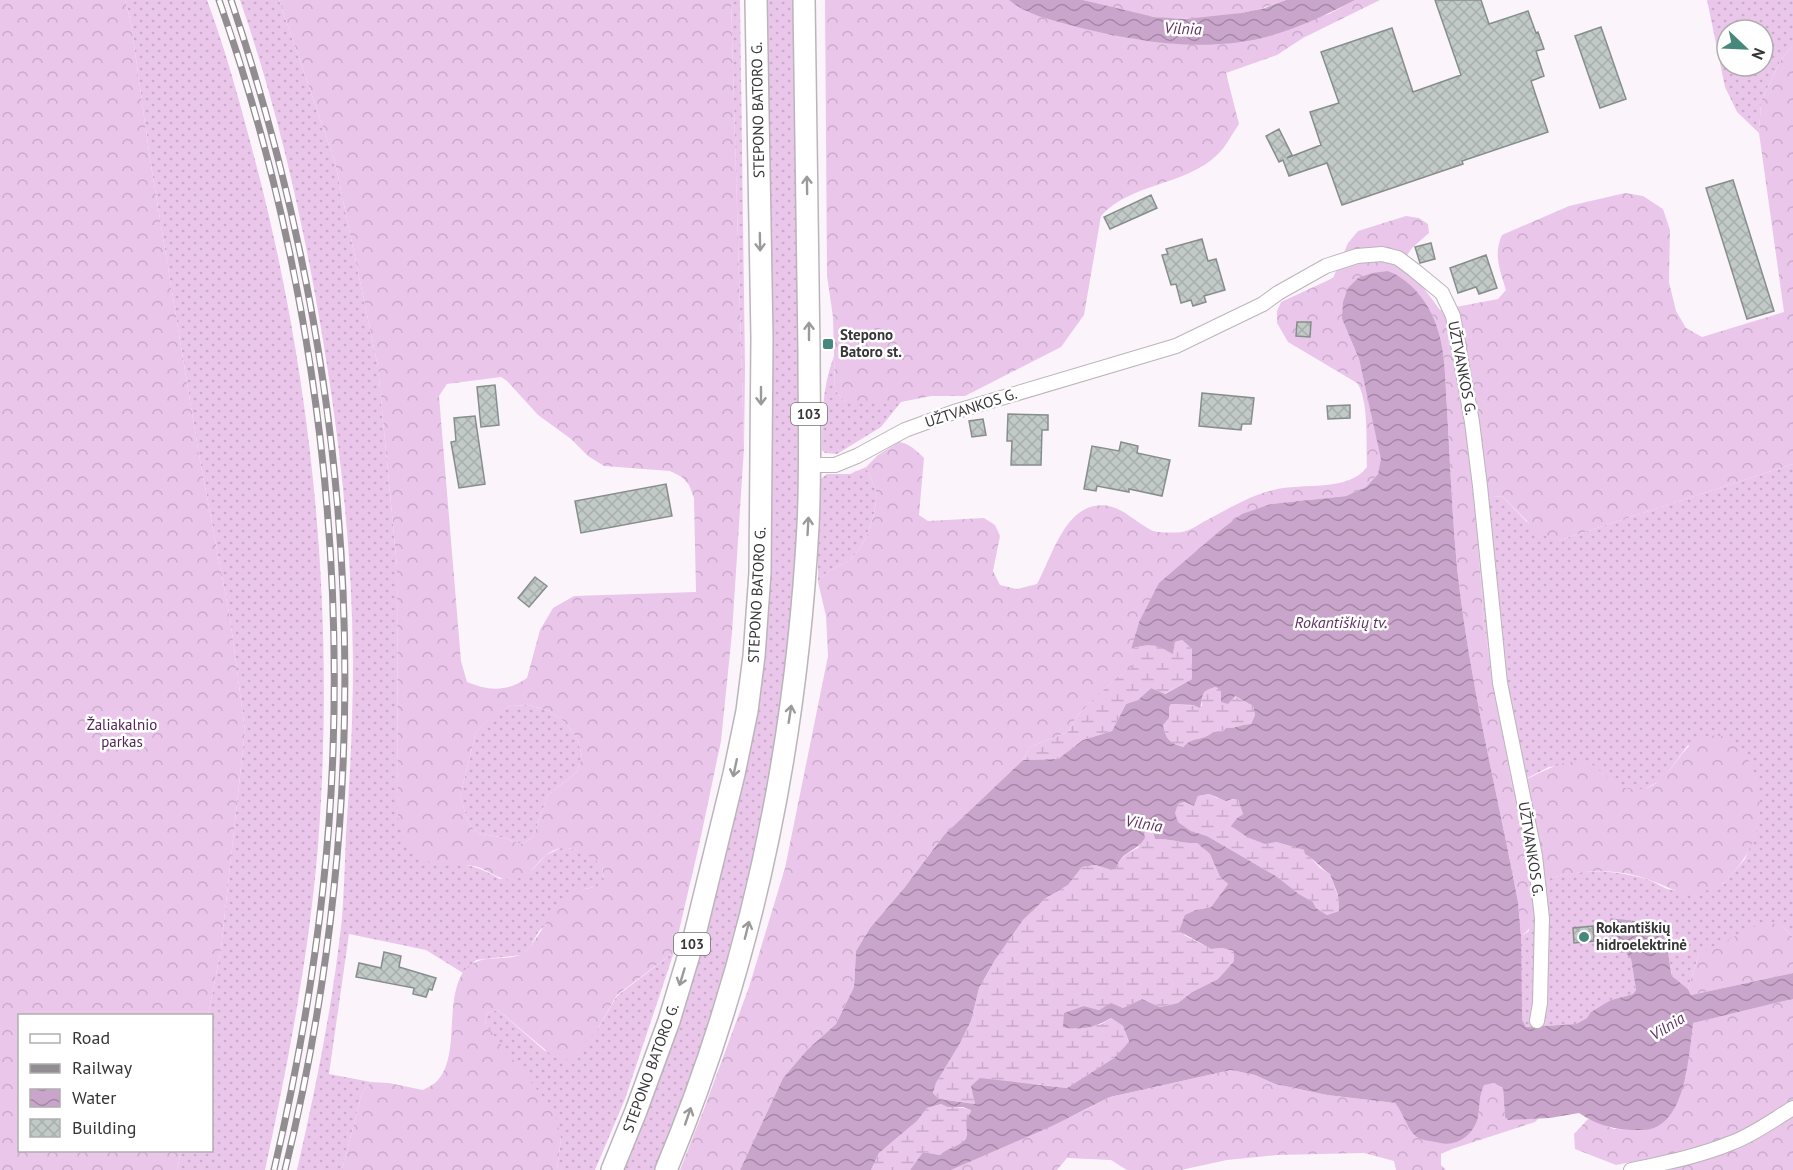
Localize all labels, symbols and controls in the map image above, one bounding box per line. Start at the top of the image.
water label: Vilnia [1164,17,1202,39]
north arrow [1715,18,1775,78]
street label: STEPONO BATORO G. [747,42,768,178]
text: N [1748,45,1770,63]
one-way arrow [802,175,813,195]
one-way arrow [754,232,766,252]
street label: UŽTVANKOS G. [1444,319,1481,417]
one-way arrow [803,322,815,342]
place label: Stepono Batoro st. [840,325,902,361]
marker: Stepono Batoro st. [821,337,835,351]
street label: UŽTVANKOS G. [922,384,1019,431]
one-way arrow [755,386,767,406]
road number: 103 [791,403,827,425]
one-way arrow [802,517,813,537]
street label: STEPONO BATORO G. [743,526,770,664]
water label: Rokantiškių tv. [1295,612,1388,632]
one-way arrow [785,705,796,725]
park label: Žaliakalnio parkas [87,715,157,751]
one-way arrow [729,757,740,777]
street label: UŽTVANKOS G. [1515,800,1548,898]
water label: Vilnia [1124,810,1164,836]
place label: Rokantiškių hidroelektrinė [1596,918,1687,954]
one-way arrow [742,921,754,940]
marker: Rokantiškių hidroelektrinė [1577,930,1591,944]
road number: 103 [674,933,710,955]
one-way arrow [676,967,687,986]
street label: STEPONO BATORO G. [618,1000,683,1135]
water label: Vilnia [1646,1008,1688,1044]
legend [18,1014,213,1152]
text: Road [72,1026,110,1049]
text: Railway [72,1056,133,1079]
text: Water [72,1086,116,1109]
one-way arrow [683,1107,694,1126]
text: Building [72,1116,136,1139]

